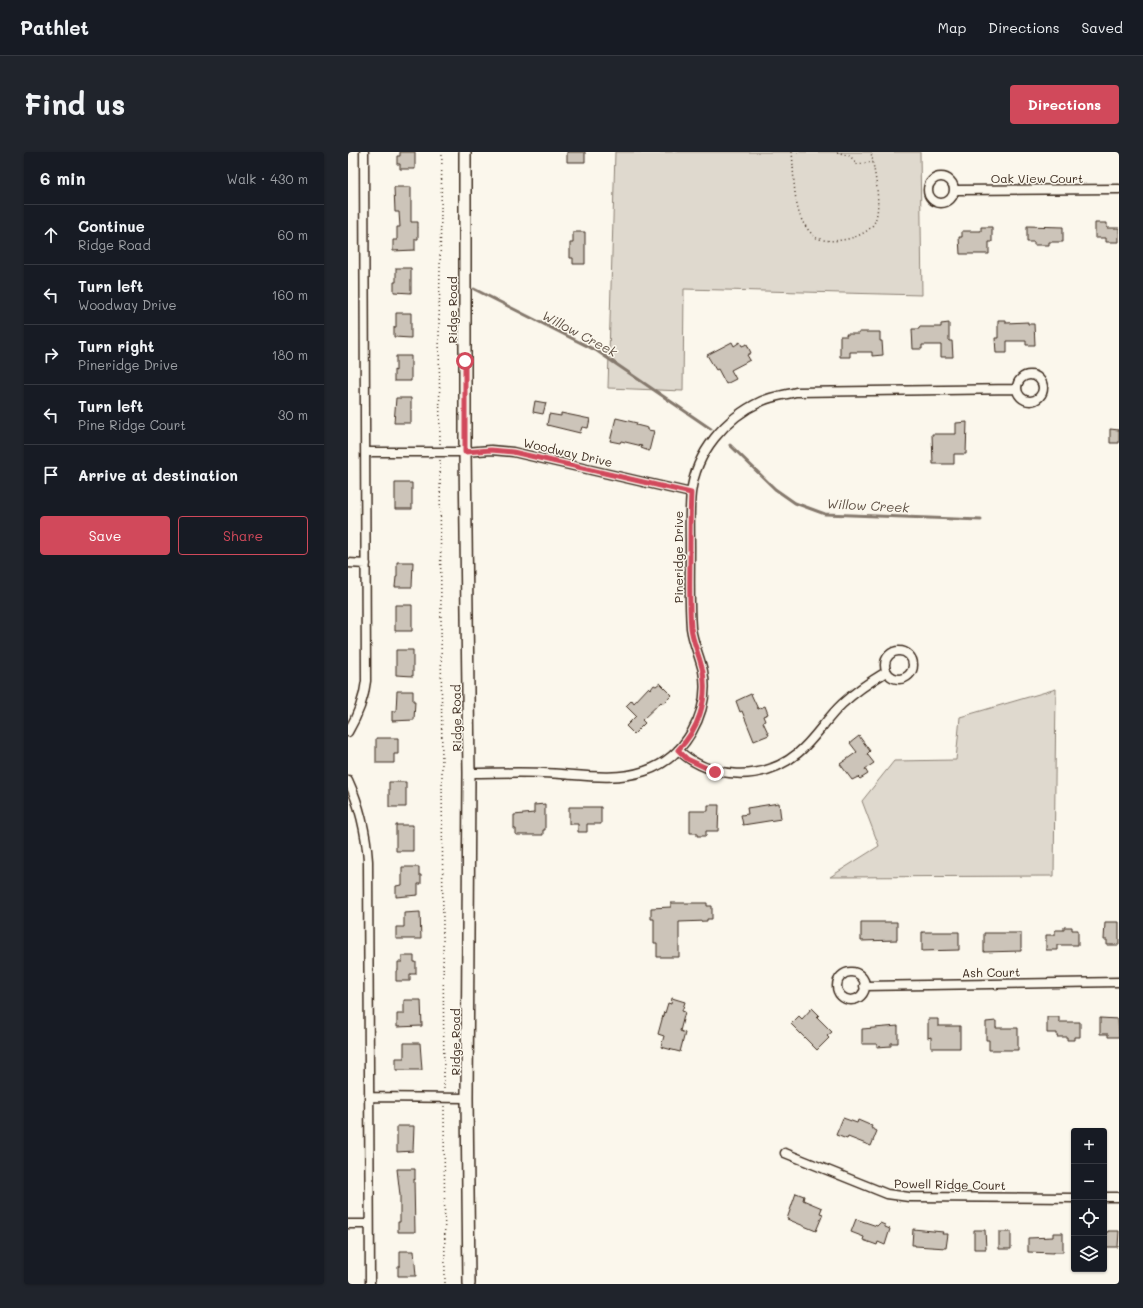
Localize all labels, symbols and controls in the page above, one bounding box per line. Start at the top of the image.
text: Pathlet [20,15,89,40]
text: Map [938,18,966,37]
text: Directions [988,18,1059,37]
text: Saved [1081,18,1123,37]
button: Directions [1010,85,1119,124]
text: Find us [24,86,125,122]
text: 6 min [40,167,85,189]
text: Walk · 430 m [227,170,308,187]
street label: Oak View Court [991,170,1083,186]
text: Continue [78,216,145,236]
icon: ahead [40,224,62,246]
text: 60 m [278,226,308,243]
text: Ridge Road [78,236,151,253]
text: Turn left [78,276,143,296]
street label: Ridge Road [444,276,460,344]
icon: left [40,284,62,306]
text: 160 m [272,286,308,303]
text: Woodway Drive [78,296,177,313]
water label: Willow Creek [540,306,621,360]
text: Turn right [78,336,155,356]
icon: right [40,344,62,366]
text: 180 m [272,346,308,363]
route start [456,352,474,370]
text: Pineridge Drive [78,356,178,373]
text: Turn left [78,396,143,416]
icon: left [40,404,62,426]
text: 30 m [278,406,308,423]
text: Pine Ridge Court [78,416,186,433]
street label: Woodway Drive [522,434,614,470]
icon: arrive [40,464,62,486]
text: Arrive at destination [78,465,238,485]
water label: Willow Creek [826,494,911,516]
street label: Pineridge Drive [670,511,686,603]
button: Save [40,516,170,555]
button: Share [178,516,308,555]
street label: Ridge Road [447,684,465,752]
route end [706,763,724,781]
street label: Ash Court [962,963,1020,981]
street label: Ridge Road [447,1008,463,1076]
map controls [1071,1128,1107,1272]
button: + [1071,1128,1107,1164]
button: − [1071,1164,1107,1200]
street label: Powell Ridge Court [894,1175,1006,1193]
button: locate [1071,1200,1107,1236]
button: layers [1071,1236,1107,1272]

